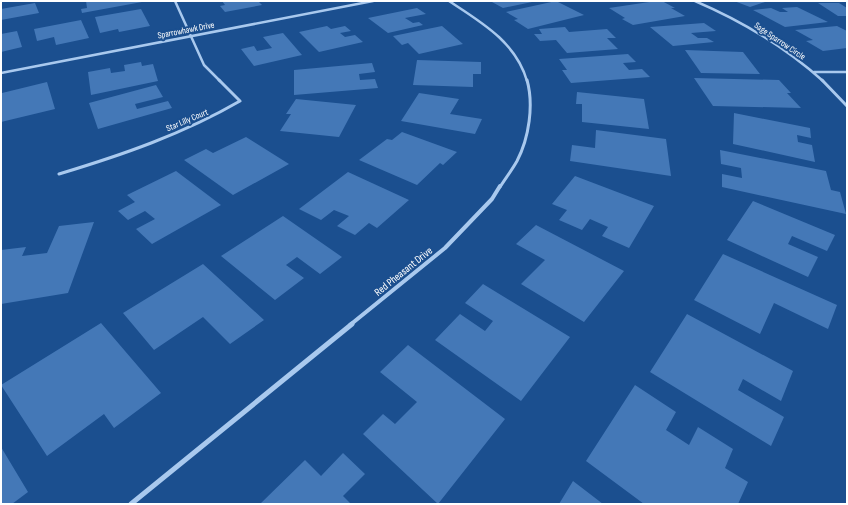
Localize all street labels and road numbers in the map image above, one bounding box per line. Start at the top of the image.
street label: Sparrowhawk Drive [157,20,216,41]
street label: Sage Sparrow Circle [752,20,808,63]
street label: Star Lilly Court [165,107,210,134]
street label: Red Pheasant Drive [372,244,435,299]

